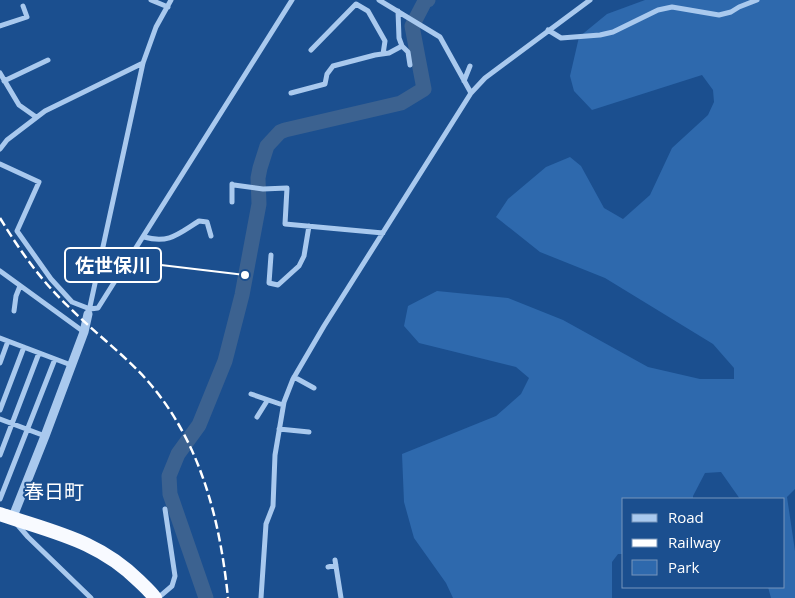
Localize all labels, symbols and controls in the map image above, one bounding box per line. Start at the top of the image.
callout: 佐世保川 [65,248,161,282]
text: 佐世保川 [75,252,151,278]
district label: 春日町 [24,478,84,505]
legend [622,498,785,588]
text: Road [668,507,704,527]
text: Railway [668,532,721,552]
text: Park [668,557,699,577]

